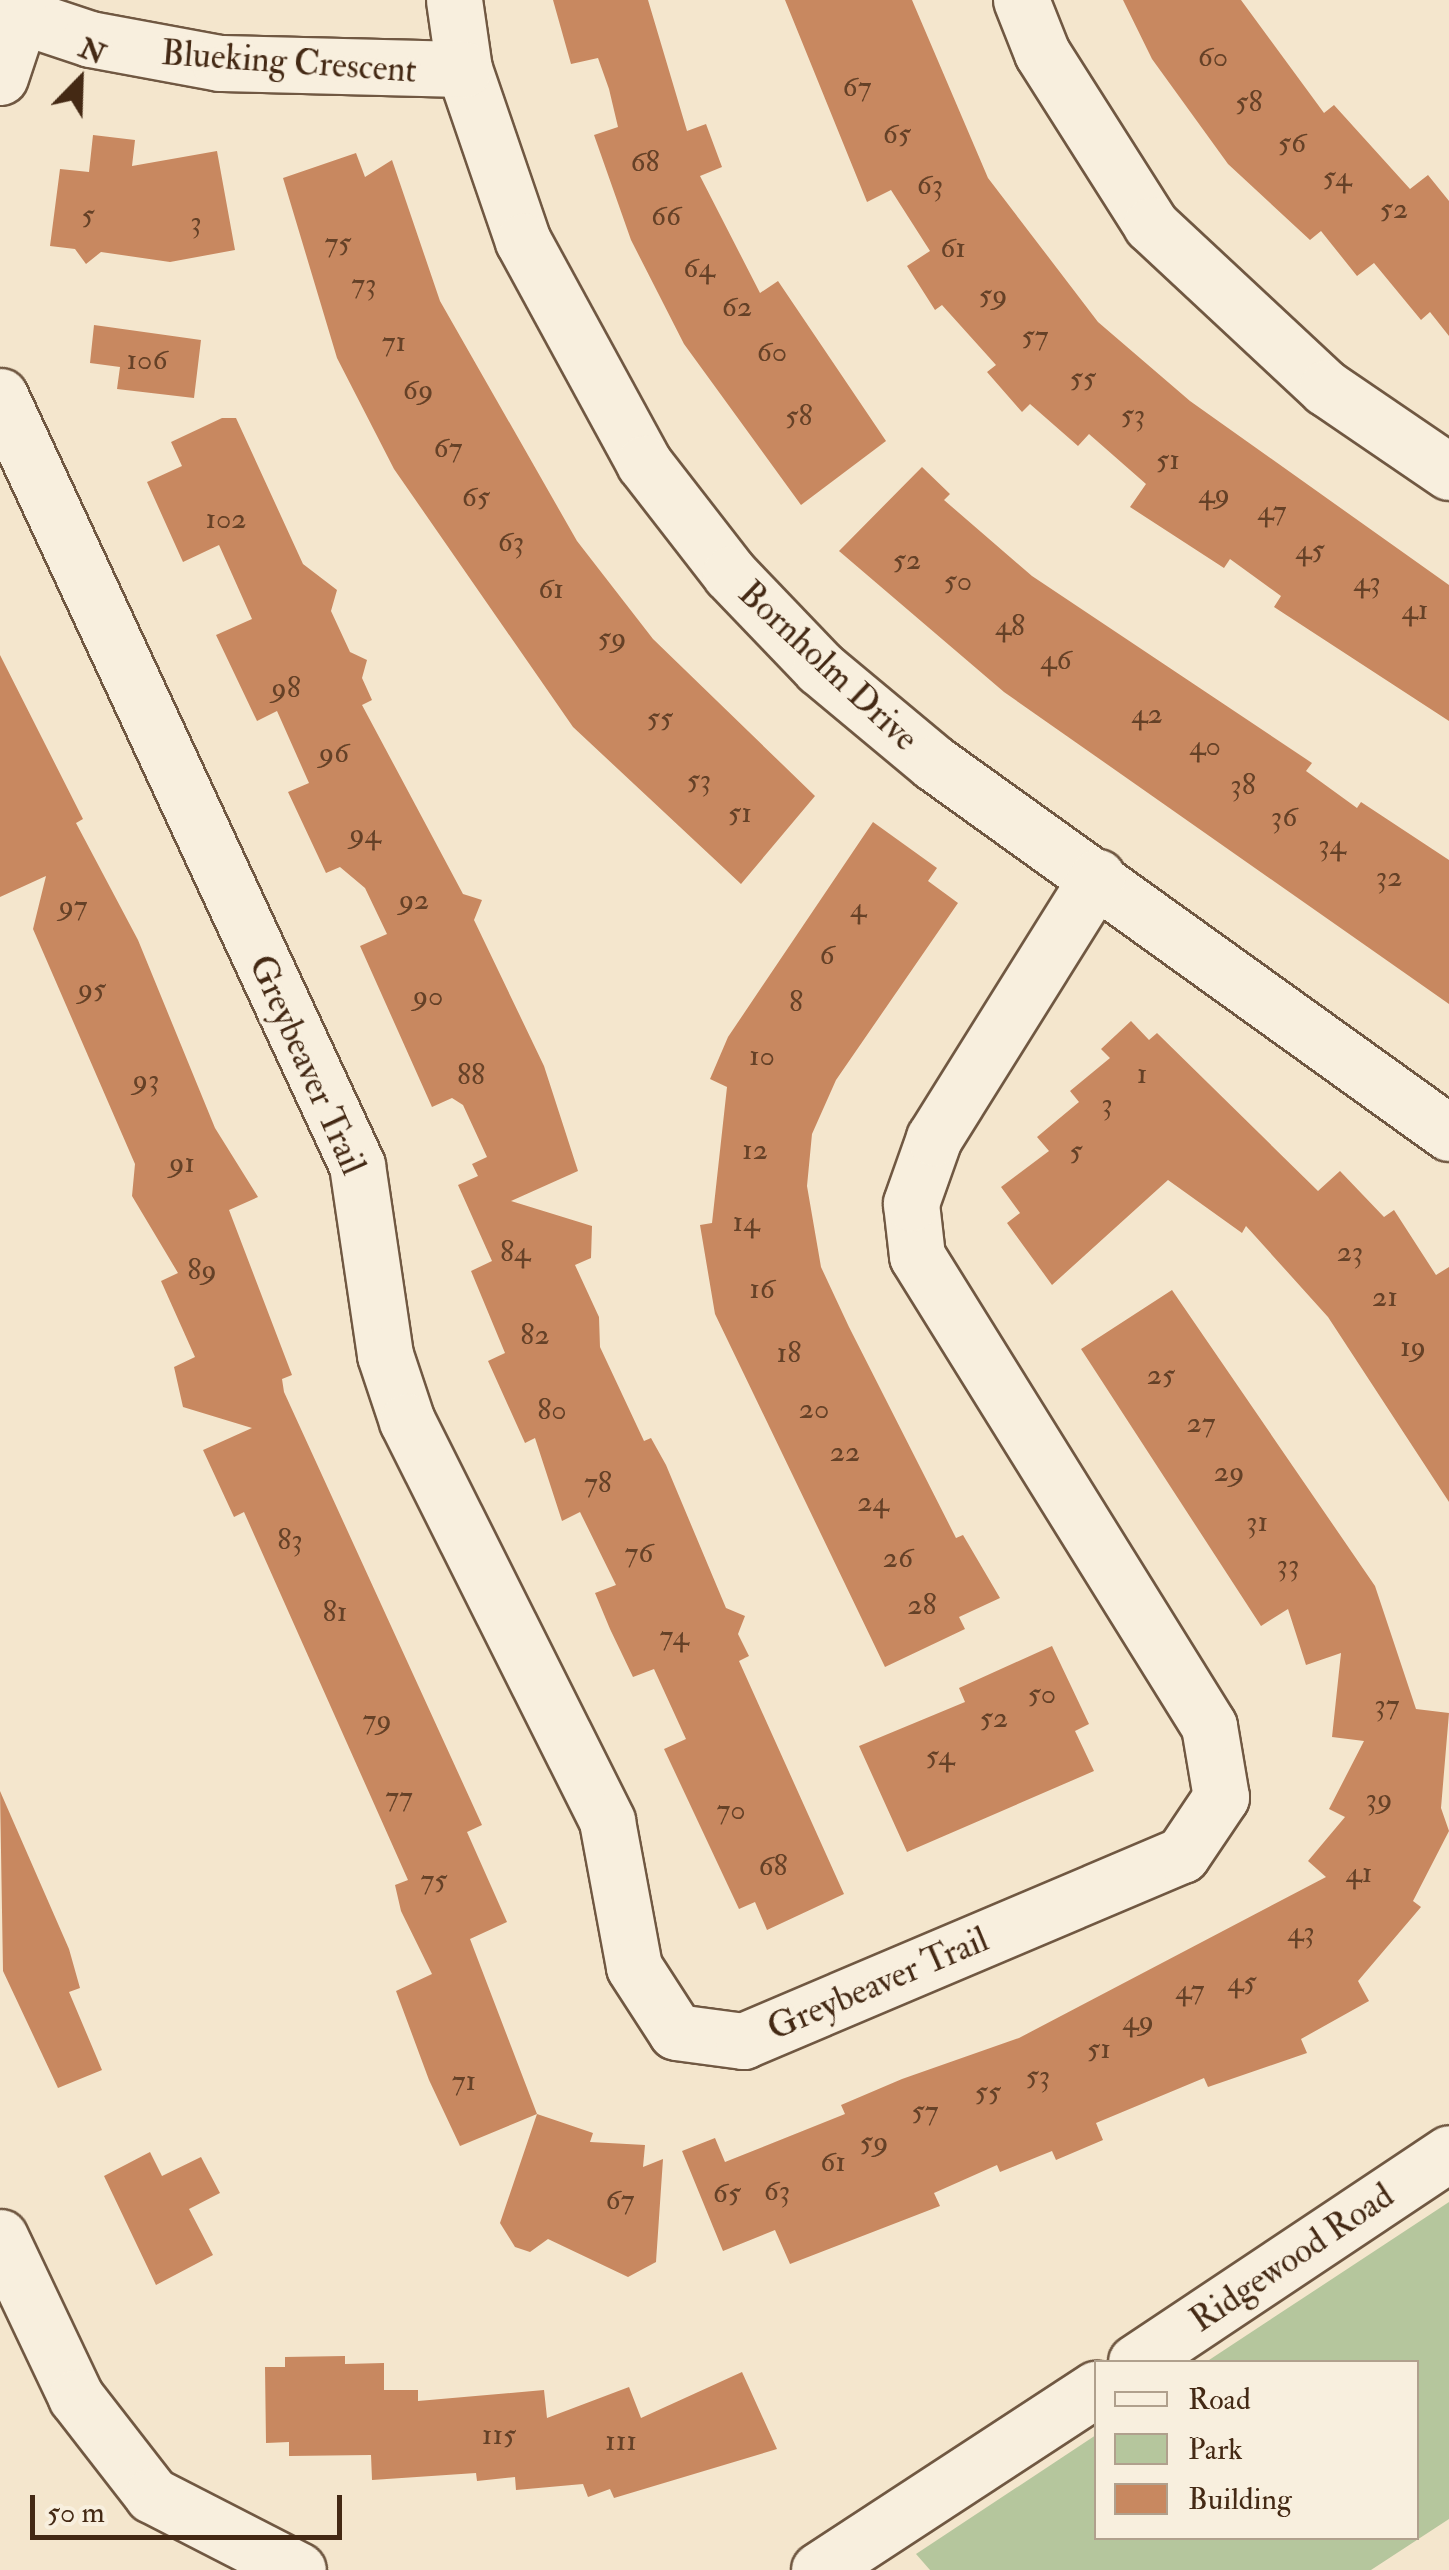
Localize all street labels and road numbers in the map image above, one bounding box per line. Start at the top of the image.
street label: Blueking Crescent [160,32,418,92]
street label: Bornholm Drive [730,572,926,760]
street label: Greybeaver Trail [240,949,374,1181]
street label: Greybeaver Trail [761,1919,995,2049]
street label: Ridgewood Road [1182,2175,1402,2341]

